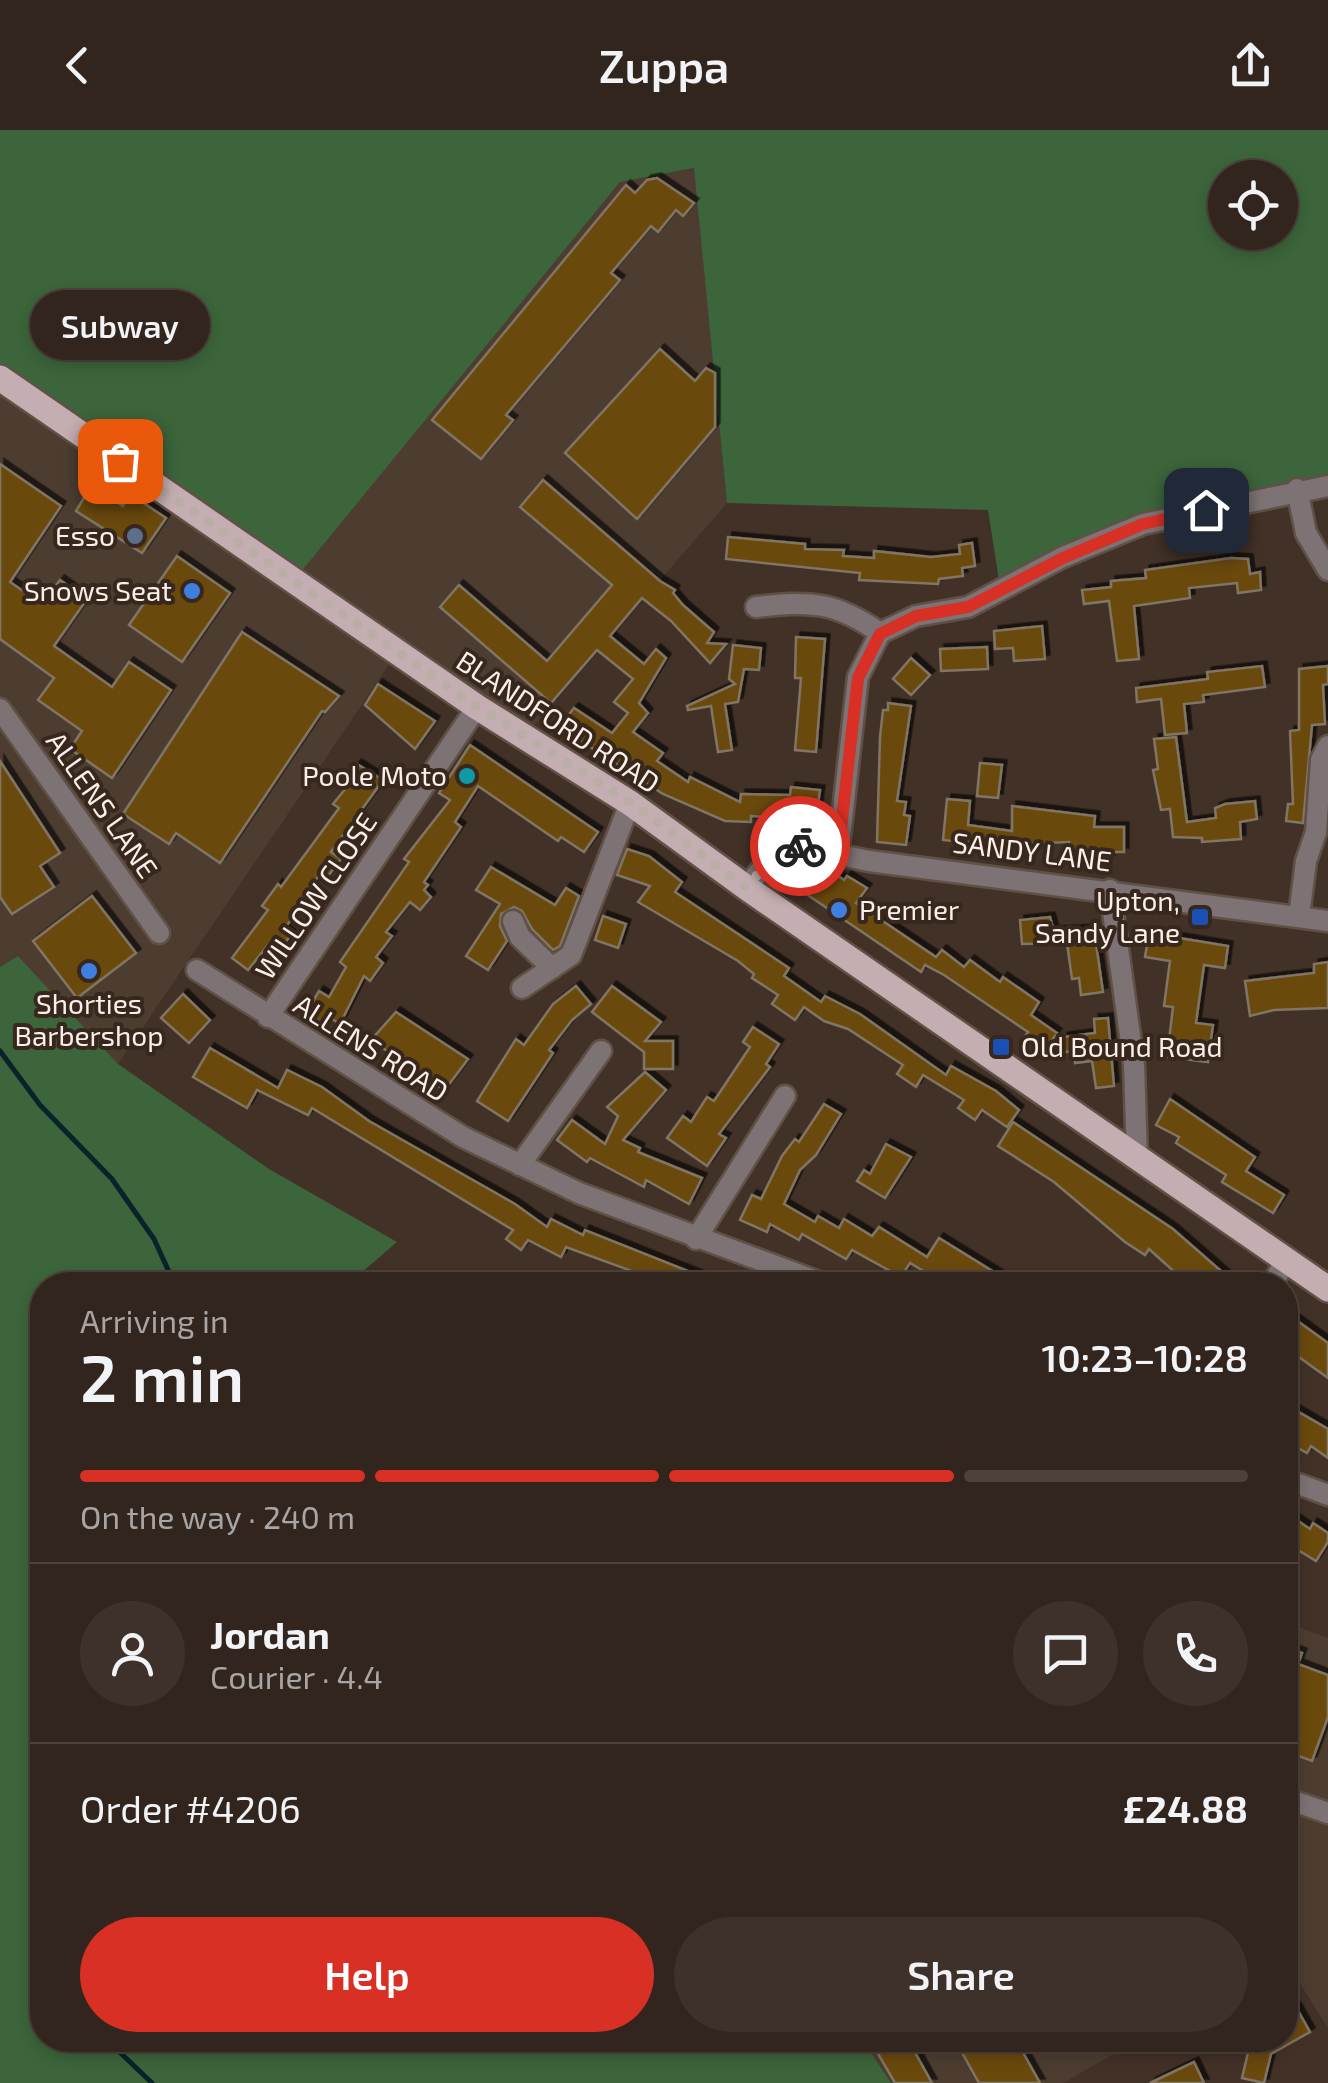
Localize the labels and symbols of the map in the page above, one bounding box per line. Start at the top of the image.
callout: Subway [30,291,210,361]
pin [78,419,163,504]
pin [1164,468,1249,553]
place label: Esso [55,518,115,552]
marker: Esso [124,525,146,547]
place label: Snows Seat [24,573,172,607]
marker: Snows Seat [181,580,203,602]
street label: BLANDFORD ROAD [451,643,666,799]
street label: ALLENS LANE [40,725,166,884]
place label: Poole Moto [302,758,447,792]
marker: Poole Moto [456,765,478,787]
courier [750,796,850,896]
street label: WILLOW CLOSE [247,806,383,985]
street label: SANDY LANE [951,824,1113,878]
place label: Upton, Sandy Lane [1035,883,1180,949]
place label: Premier [859,892,959,926]
marker: Premier [828,899,850,921]
marker: Upton, Sandy Lane [1189,906,1211,928]
marker: Shorties Barbershop [78,960,100,982]
place label: Shorties Barbershop [15,986,163,1052]
street label: ALLENS ROAD [288,986,455,1108]
place label: Old Bound Road [1021,1029,1223,1063]
marker: Old Bound Road [990,1036,1012,1058]

